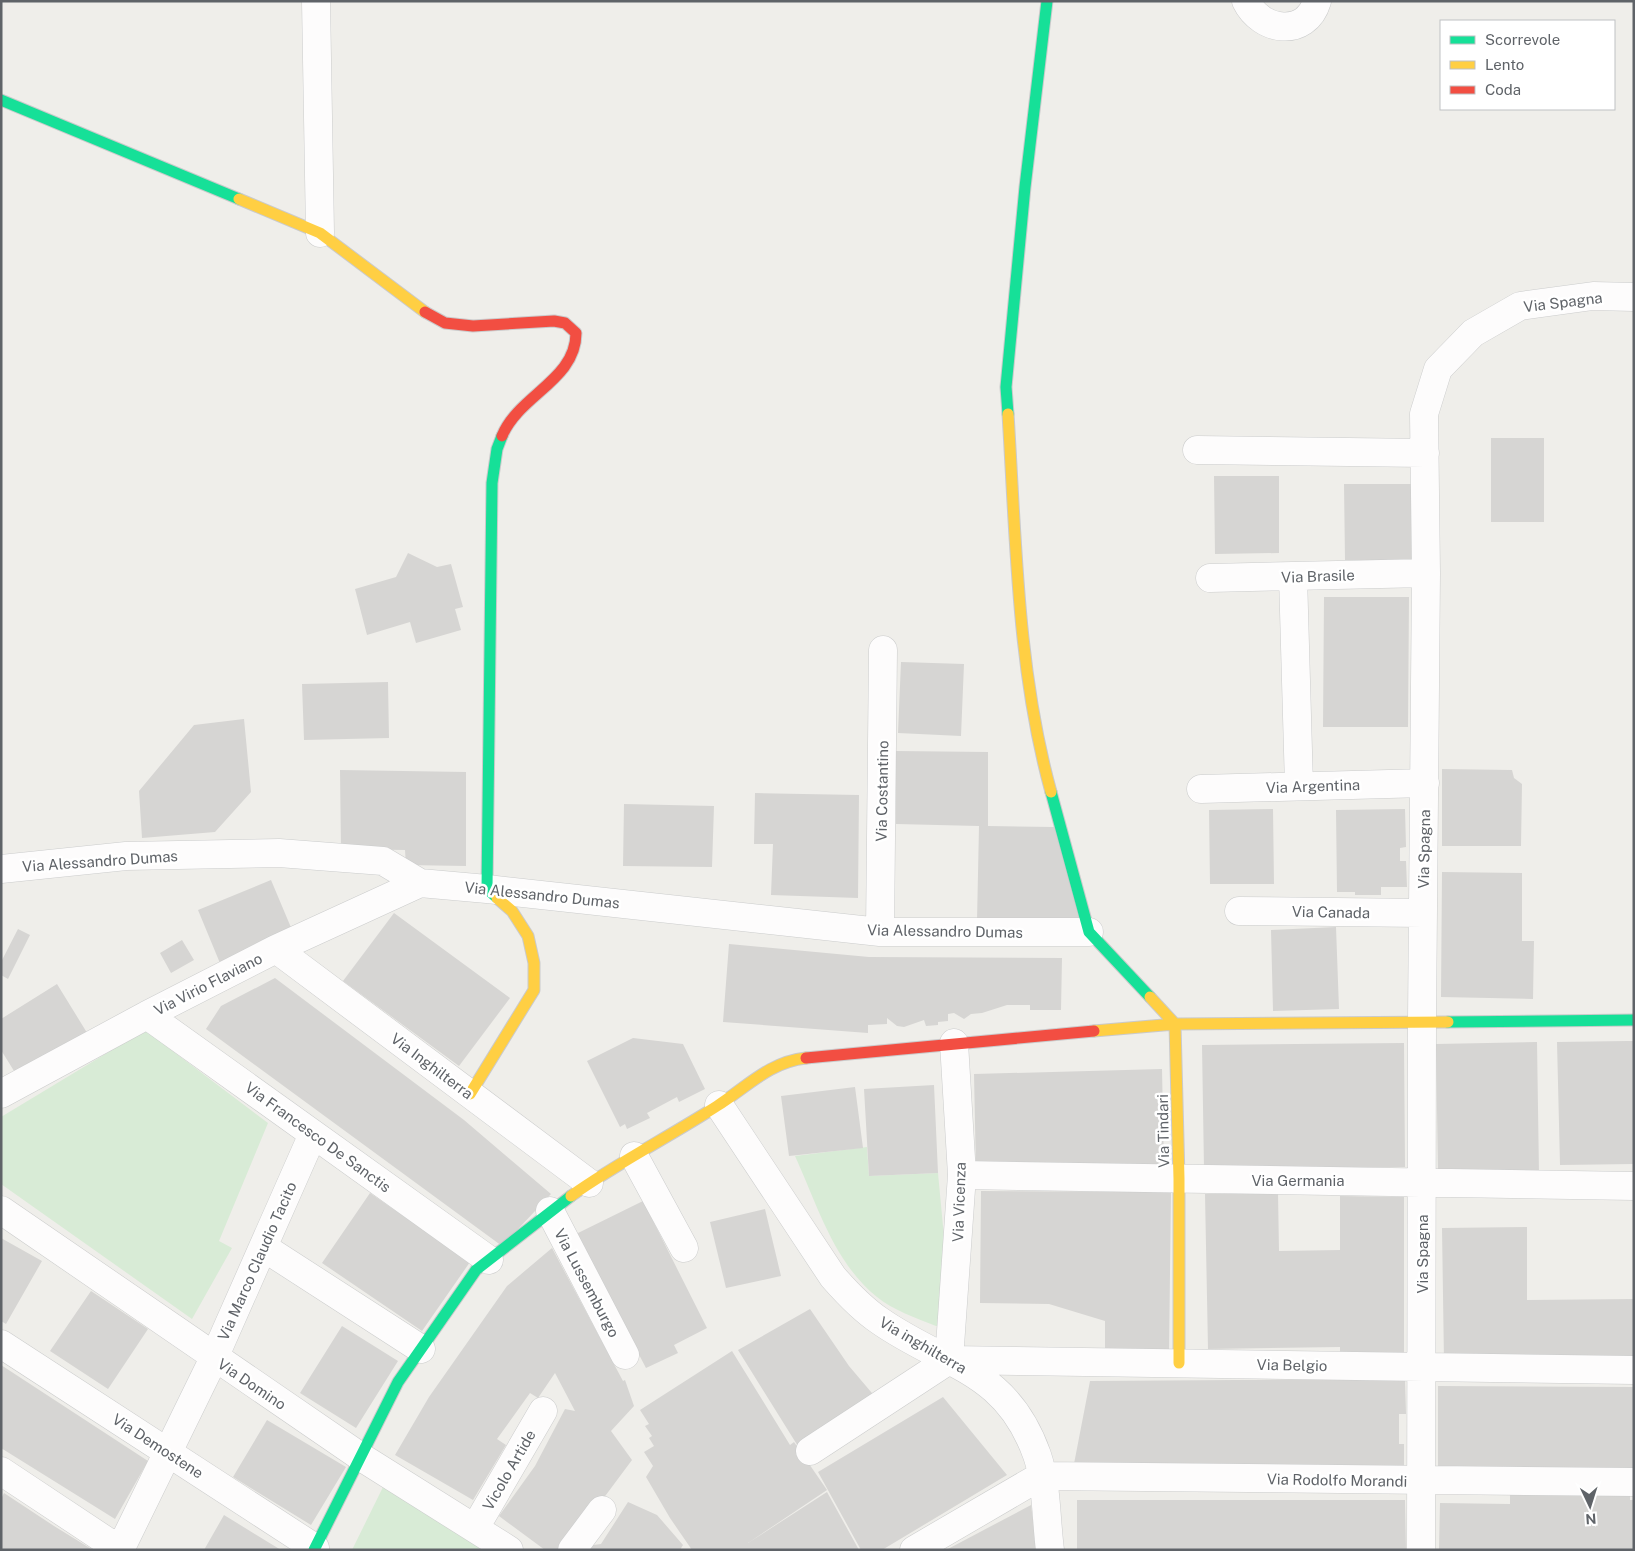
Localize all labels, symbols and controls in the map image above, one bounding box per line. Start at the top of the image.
legend [1440,20,1615,110]
text: Scorrevole [1485,31,1560,48]
text: Lento [1485,56,1524,73]
text: Coda [1485,81,1521,98]
street label: Via Spagna [1523,289,1603,315]
street label: Via Brasile [1281,566,1355,586]
street label: Via Costantino [873,740,891,842]
street label: Via Argentina [1265,776,1361,796]
street label: Via Spagna [1415,809,1433,889]
street label: Via Alessandro Dumas [22,847,178,875]
street label: Via Alessandro Dumas [464,878,620,912]
street label: Via Canada [1292,903,1370,921]
street label: Via Alessandro Dumas [867,921,1023,941]
street label: Via Virio Flaviano [151,949,265,1019]
street label: Via Inghilterra [388,1030,476,1102]
street label: Via Francesco De Sanctis [242,1078,394,1196]
street label: Via Tindari [1154,1094,1172,1168]
street label: Via Vicenza [949,1162,969,1242]
street label: Via Germania [1251,1172,1345,1189]
street label: Via Marco Claudio Tacito [214,1179,300,1343]
street label: Via Spagna [1414,1214,1431,1294]
street label: Via Lussemburgo [551,1226,623,1340]
street label: Via inghilterra [876,1313,970,1377]
street label: Via Domino [215,1355,289,1413]
street label: Via Belgio [1257,1356,1327,1374]
street label: Via Demostene [109,1410,207,1482]
street label: Vicolo Artide [479,1427,539,1513]
street label: Via Rodolfo Morandi [1267,1470,1407,1490]
north arrow [1565,1481,1615,1531]
text: N [1585,1511,1597,1527]

